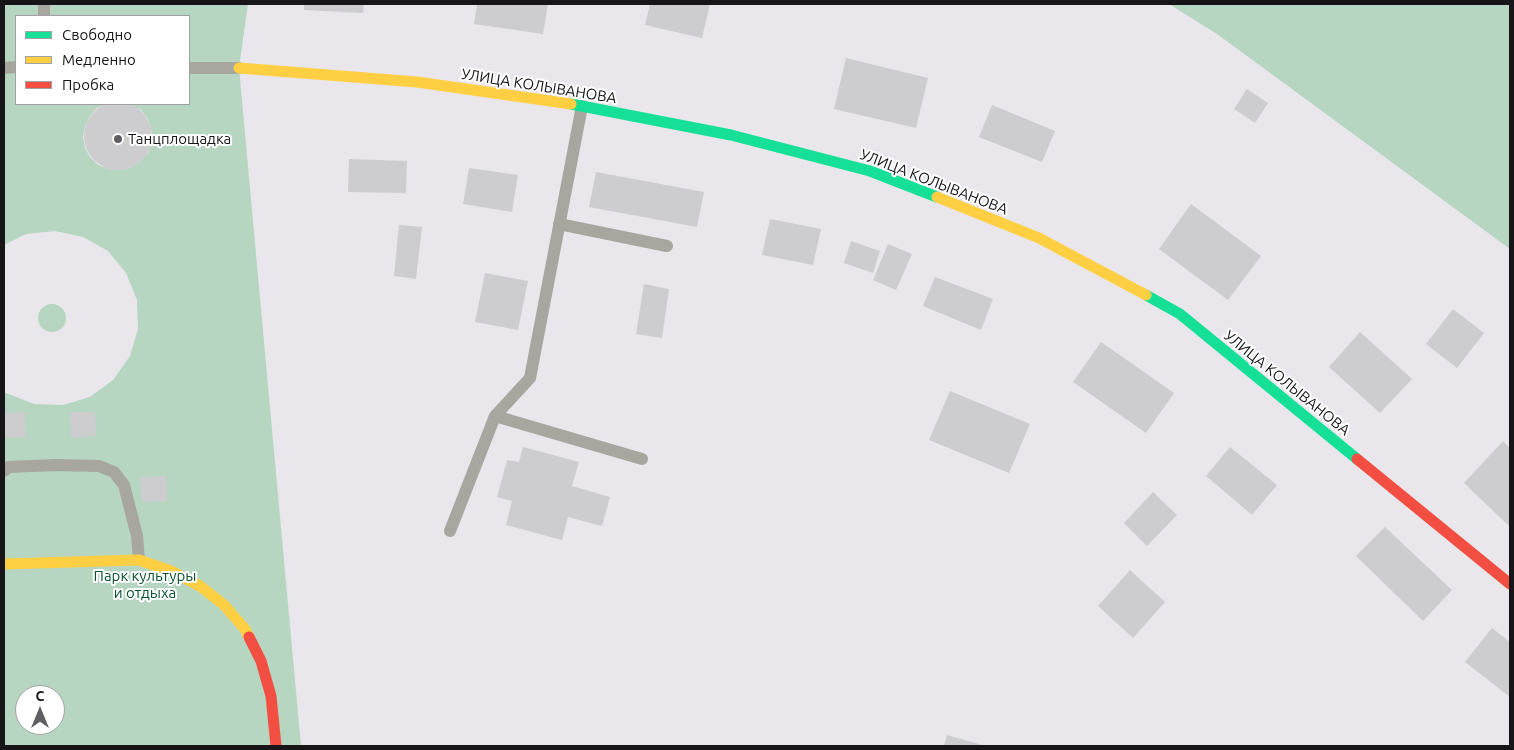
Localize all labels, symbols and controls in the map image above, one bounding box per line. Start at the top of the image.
legend [15,15,190,105]
text: Свободно [62,26,132,43]
text: Медленно [62,51,136,68]
street label: УЛИЦА КОЛЫВАНОВА [460,65,618,107]
text: Пробка [62,76,114,93]
place label: Танцплощадка [128,130,231,148]
marker: Танцплощадка [112,133,124,145]
street label: УЛИЦА КОЛЫВАНОВА [858,146,1010,218]
street label: УЛИЦА КОЛЫВАНОВА [1220,327,1354,439]
park label: Парк культуры и отдыха [94,567,196,602]
north arrow [15,685,65,735]
text: С [36,688,44,704]

